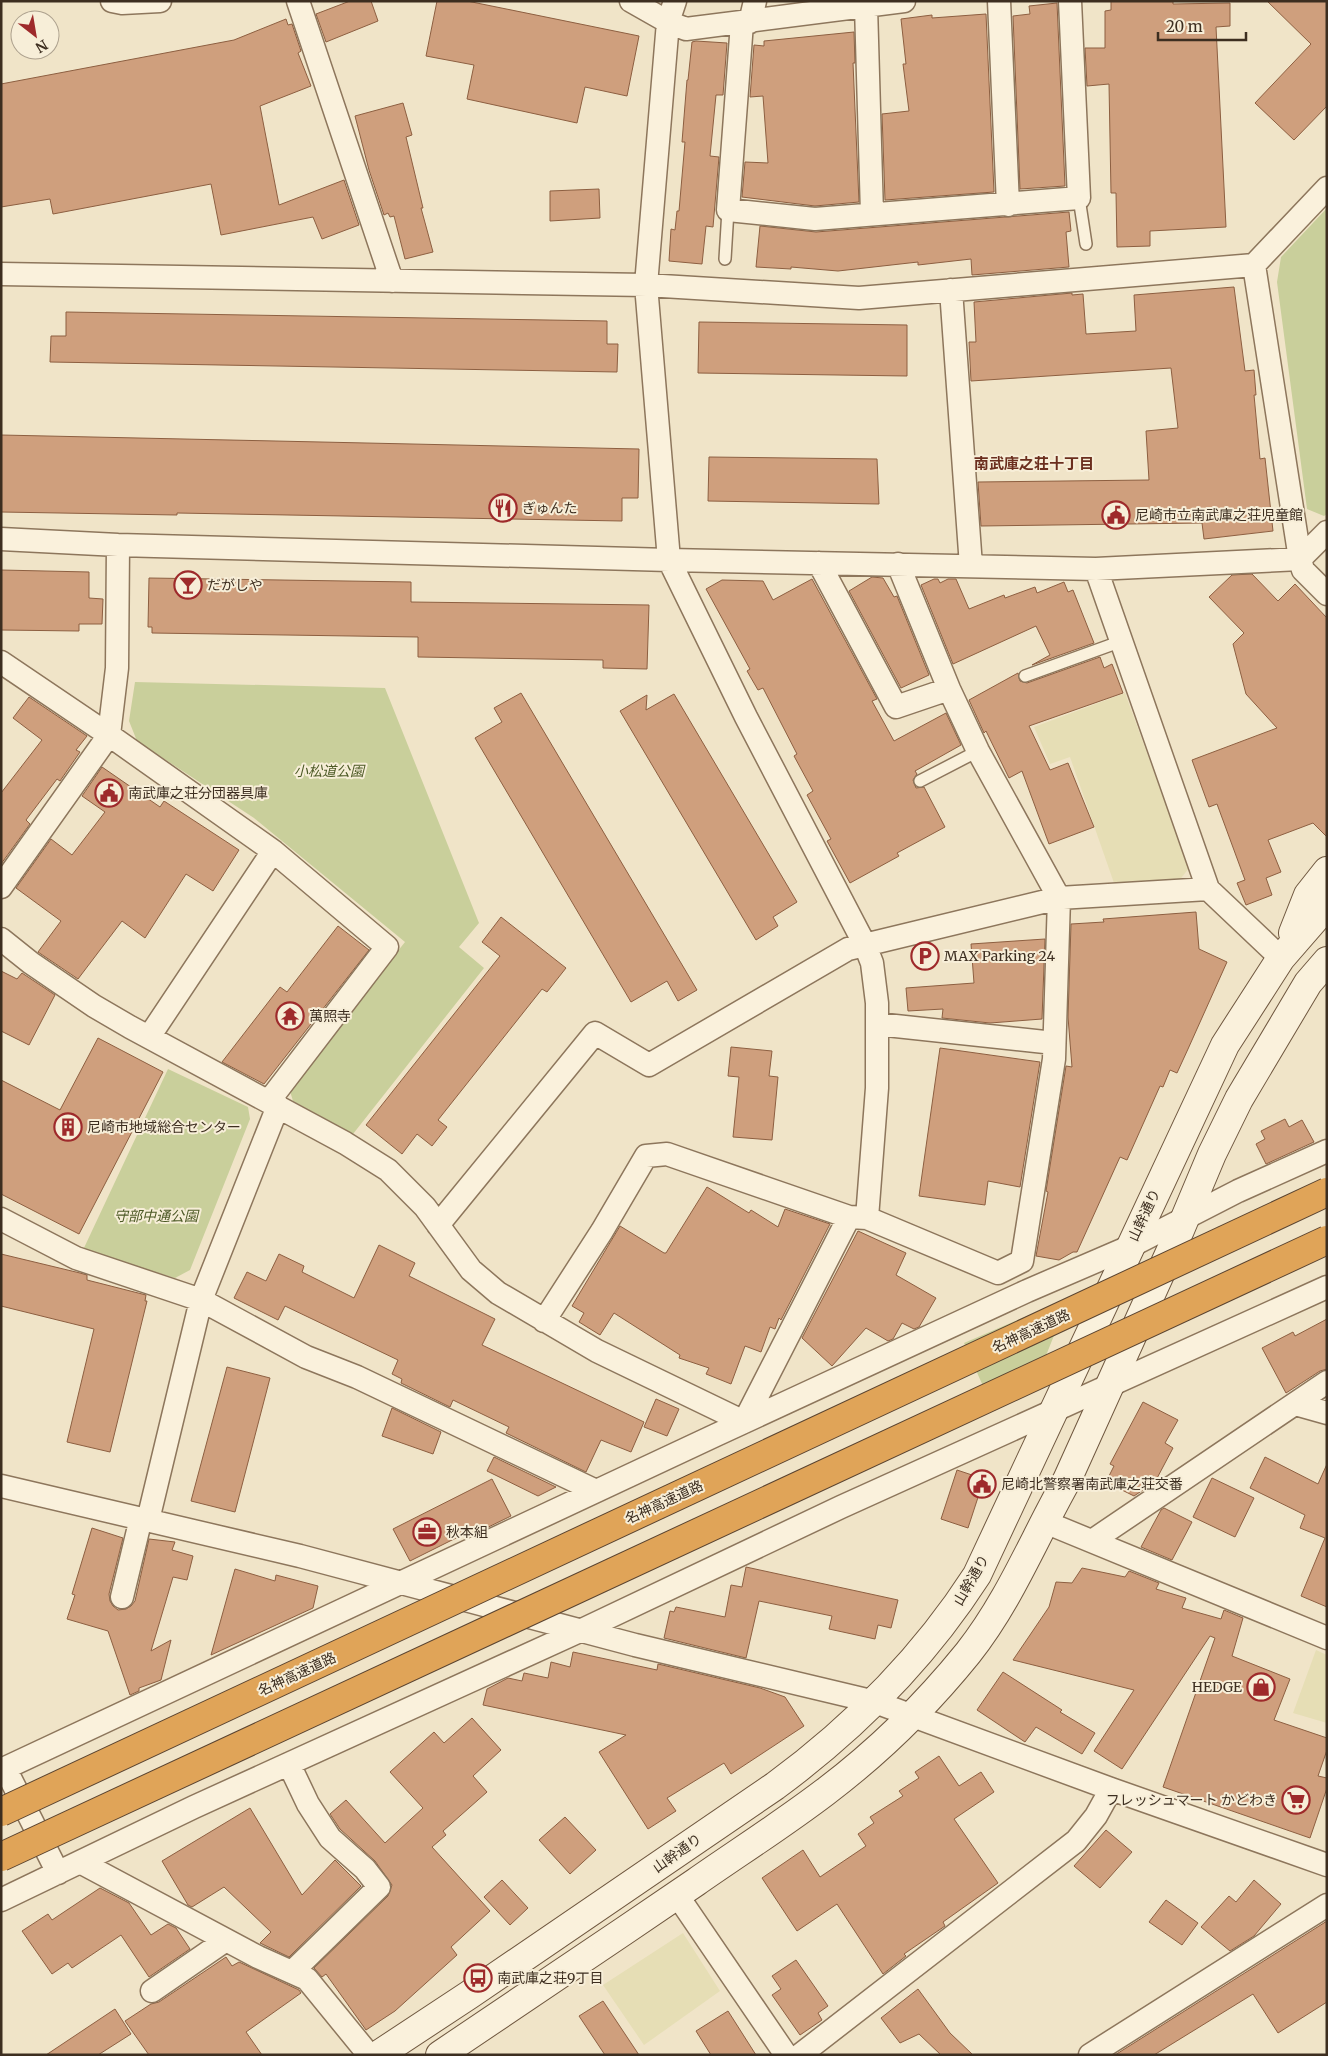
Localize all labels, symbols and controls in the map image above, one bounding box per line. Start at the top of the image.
north arrow [10,10,60,60]
scale bar [1158,10,1246,42]
text: 20 m [1166,17,1203,36]
text: N [32,36,51,57]
district label: 南武庫之荘十丁目 [974,454,1094,473]
restaurant icon: ぎゅんた [488,493,518,523]
place label: ぎゅんた [522,499,578,517]
public building icon: 尼崎市立南武庫之荘児童館 [1101,500,1131,530]
place label: 尼崎市立南武庫之荘児童館 [1135,506,1303,524]
bar icon: だがしや [173,570,203,600]
place label: だがしや [207,576,263,594]
park label: 小松道公園 [294,762,366,780]
public building icon: 南武庫之荘分団器具庫 [94,778,124,808]
place label: 南武庫之荘分団器具庫 [128,784,268,802]
parking icon: MAX Parking 24 [910,941,940,971]
place label: MAX Parking 24 [944,947,1055,965]
temple icon: 萬照寺 [275,1001,305,1031]
place label: 萬照寺 [309,1007,351,1025]
building icon: 尼崎市地域総合センター [53,1112,83,1142]
place label: 尼崎市地域総合センター [87,1118,241,1136]
street label: 山幹通り [1124,1186,1164,1244]
park label: 守部中通公園 [114,1207,200,1225]
street label: 名神高速道路 [989,1305,1073,1357]
public building icon: 尼崎北警察署南武庫之荘交番 [967,1469,997,1499]
place label: 尼崎北警察署南武庫之荘交番 [1001,1475,1183,1493]
street label: 名神高速道路 [622,1476,706,1528]
office icon: 秋本組 [412,1517,442,1547]
place label: 秋本組 [446,1523,488,1541]
street label: 山幹通り [949,1551,993,1609]
street label: 名神高速道路 [255,1648,339,1700]
shop icon: HEDGE [1246,1672,1276,1702]
place label: HEDGE [1192,1678,1242,1696]
supermarket icon: フレッシュマート かどわき [1281,1785,1311,1815]
place label: フレッシュマート かどわき [1106,1791,1277,1809]
street label: 山幹通り [649,1830,705,1876]
bus stop icon: 南武庫之荘9丁目 [463,1963,493,1993]
place label: 南武庫之荘9丁目 [497,1969,603,1987]

